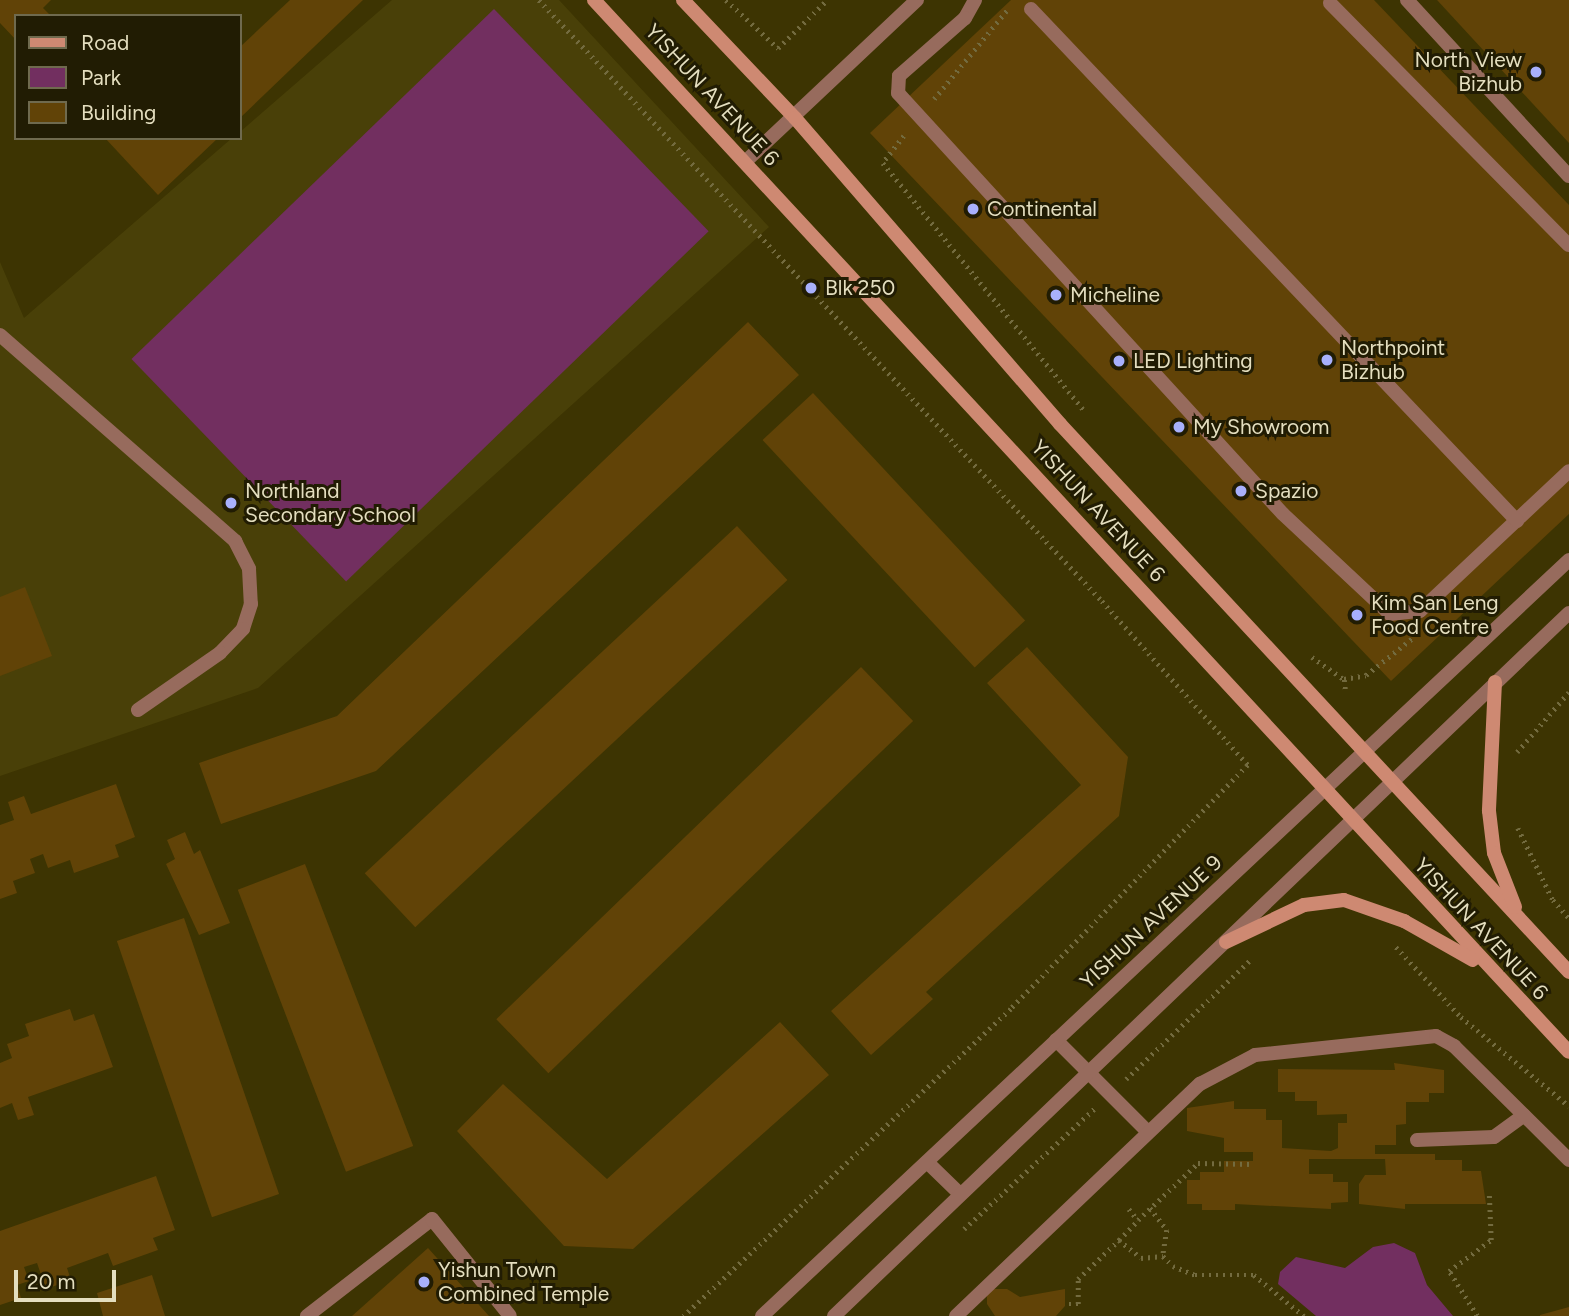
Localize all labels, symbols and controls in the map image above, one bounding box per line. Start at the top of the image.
legend [14,14,242,140]
street label: YISHUN AVENUE 6 [640,19,784,171]
text: Road [81,30,129,55]
place label: North View Bizhub [1415,47,1522,97]
marker: North View Bizhub [1528,64,1544,80]
text: Park [81,65,121,90]
text: Building [81,100,156,125]
place label: Continental [987,196,1097,222]
marker: Continental [965,201,981,217]
place label: Blk 250 [825,275,895,301]
marker: Blk 250 [803,280,819,296]
place label: Micheline [1070,282,1160,308]
marker: Micheline [1048,287,1064,303]
place label: Northpoint Bizhub [1341,335,1445,385]
place label: LED Lighting [1133,348,1253,374]
marker: Northpoint Bizhub [1319,352,1335,368]
marker: LED Lighting [1111,353,1127,369]
place label: My Showroom [1193,414,1329,440]
marker: My Showroom [1171,419,1187,435]
street label: YISHUN AVENUE 6 [1026,435,1170,587]
place label: Northland Secondary School [245,478,416,528]
place label: Spazio [1255,478,1318,504]
marker: Spazio [1233,483,1249,499]
marker: Northland Secondary School [223,495,239,511]
place label: Kim San Leng Food Centre [1371,590,1499,640]
marker: Kim San Leng Food Centre [1349,607,1365,623]
street label: YISHUN AVENUE 9 [1075,850,1227,994]
street label: YISHUN AVENUE 6 [1409,853,1553,1005]
scale bar [18,1256,119,1300]
place label: Yishun Town Combined Temple [438,1257,609,1307]
text: 20 m [27,1269,75,1294]
marker: Yishun Town Combined Temple [416,1274,432,1290]

